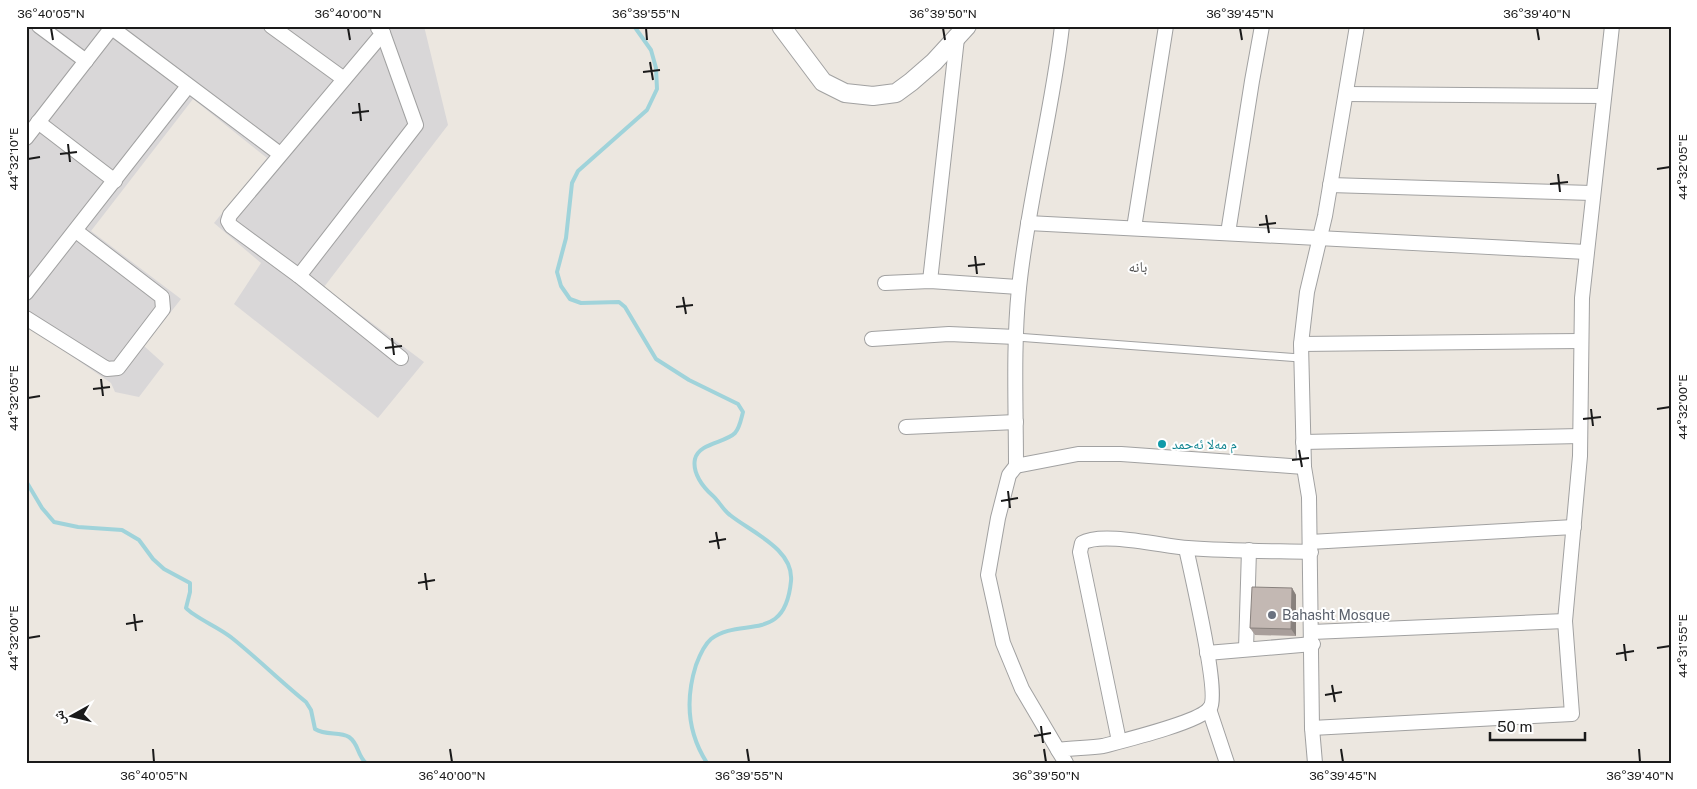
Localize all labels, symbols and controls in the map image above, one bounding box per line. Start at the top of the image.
text: 36°40'05"N [17,7,85,21]
text: 36°40'00"N [314,7,382,21]
text: 36°39'55"N [612,7,680,21]
text: 36°39'50"N [909,7,977,21]
text: 36°39'45"N [1206,7,1274,21]
text: 36°39'40"N [1503,7,1571,21]
text: 44°32'10"E [7,127,21,191]
text: 44°32'05"E [1676,134,1690,200]
district label: بانە [1129,258,1147,275]
text: 44°32'05"E [7,365,21,431]
text: 44°32'00"E [1676,374,1690,440]
place label: م مەلا ئەحمد [1172,436,1237,454]
marker: م مەلا ئەحمد [1156,438,1168,450]
text: 44°32'00"E [7,605,21,671]
place label: Bahasht Mosque [1282,607,1390,623]
marker: Bahasht Mosque [1266,609,1278,621]
text: 44°31'55"E [1676,614,1690,678]
north arrow [48,692,98,742]
text: ش [50,709,69,726]
scale bar [1490,709,1584,741]
text: 50 m [1497,718,1532,735]
text: 36°40'05"N [120,769,188,783]
text: 36°40'00"N [418,769,486,783]
text: 36°39'55"N [715,769,783,783]
text: 36°39'50"N [1012,769,1080,783]
text: 36°39'45"N [1309,769,1377,783]
text: 36°39'40"N [1606,769,1674,783]

